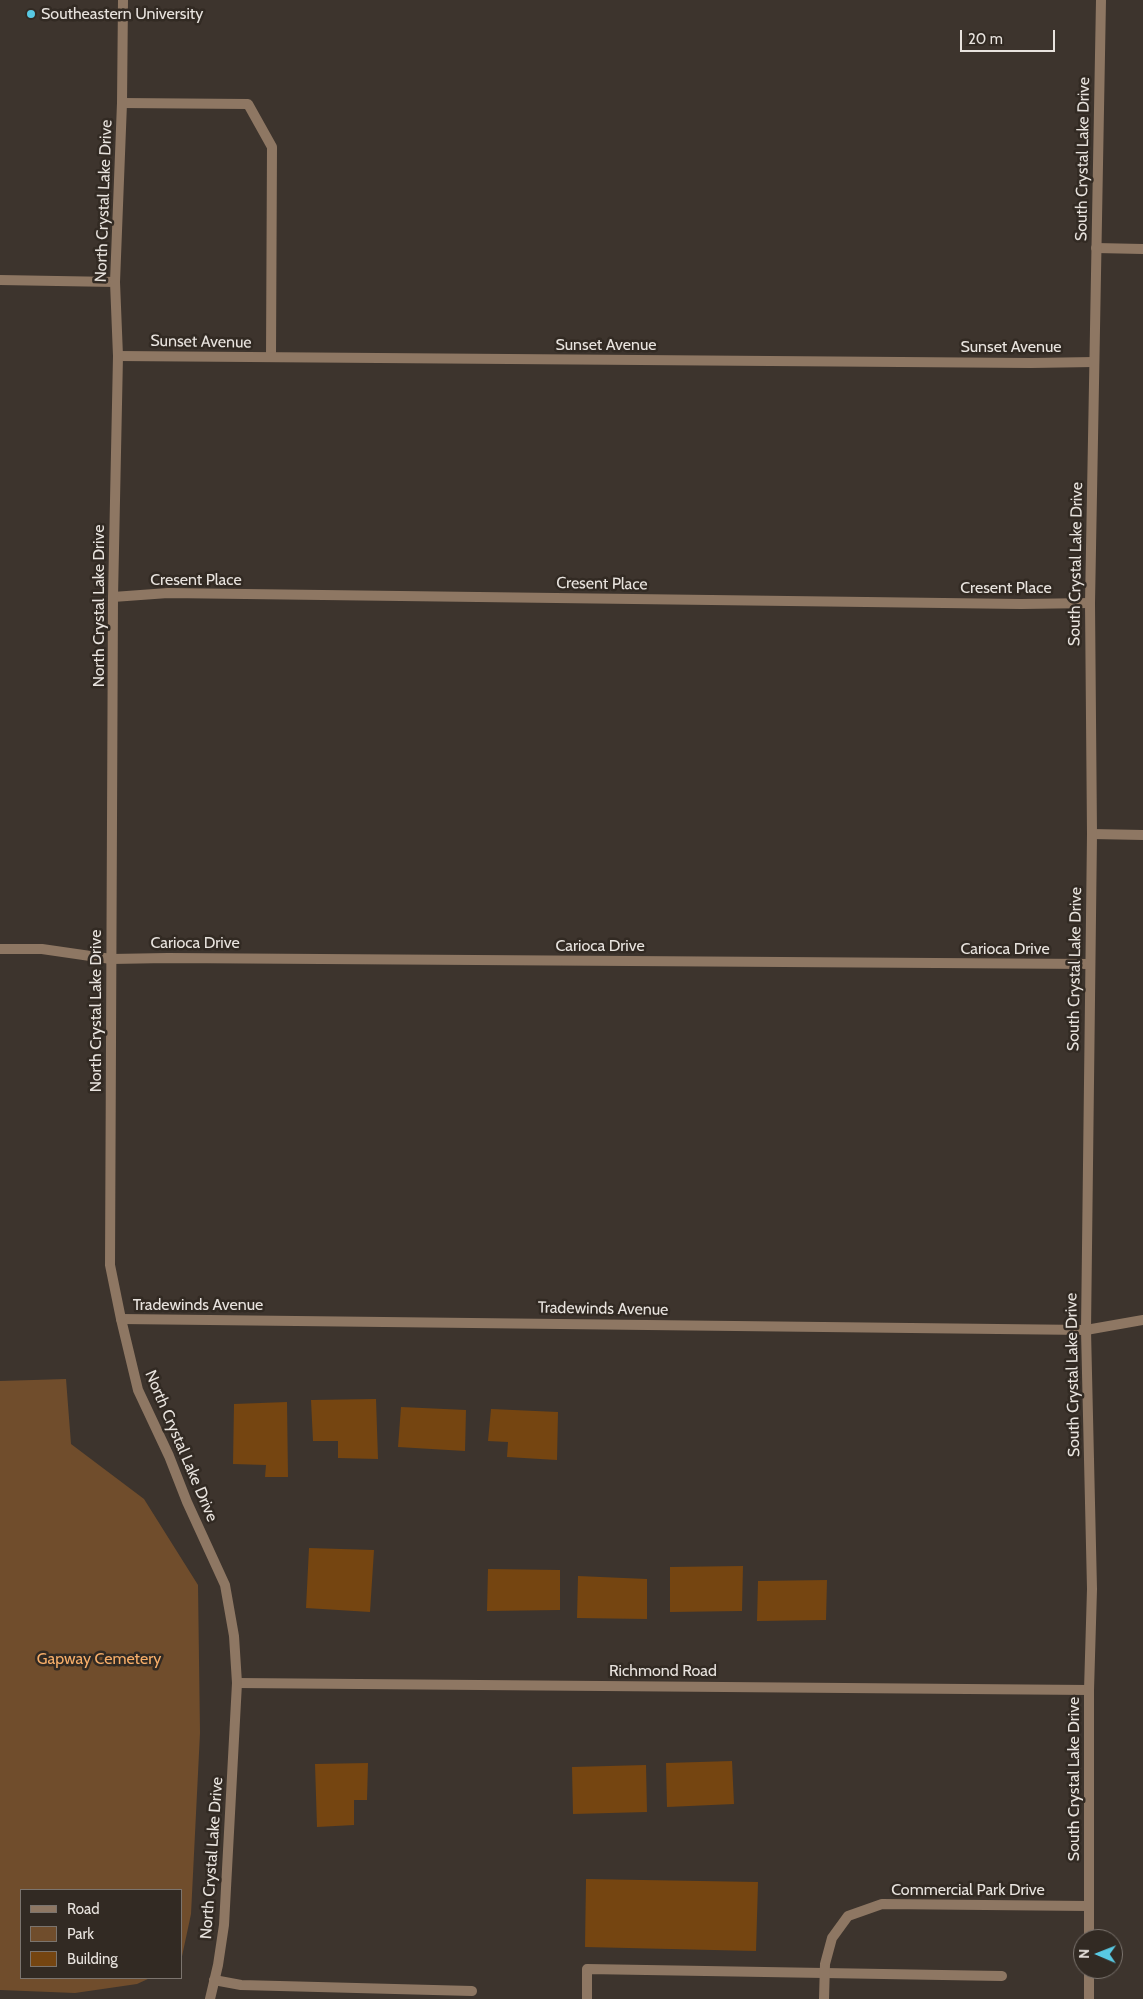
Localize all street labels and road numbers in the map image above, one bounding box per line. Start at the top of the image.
street label: South Crystal Lake Drive [1072,77,1094,241]
street label: North Crystal Lake Drive [92,119,116,283]
street label: Sunset Avenue [150,332,252,352]
street label: Sunset Avenue [555,335,657,355]
street label: Sunset Avenue [960,337,1062,357]
street label: South Crystal Lake Drive [1065,482,1087,646]
street label: North Crystal Lake Drive [89,525,109,687]
street label: Cresent Place [150,570,242,590]
street label: Cresent Place [556,574,648,594]
street label: Cresent Place [960,578,1052,598]
street label: South Crystal Lake Drive [1064,887,1086,1051]
street label: North Crystal Lake Drive [86,930,106,1092]
street label: Carioca Drive [150,933,240,953]
street label: Carioca Drive [555,936,645,956]
street label: Carioca Drive [960,939,1050,959]
street label: South Crystal Lake Drive [1062,1293,1084,1457]
street label: Tradewinds Avenue [133,1295,263,1315]
street label: Tradewinds Avenue [538,1298,668,1320]
street label: North Crystal Lake Drive [140,1367,222,1525]
street label: Richmond Road [609,1661,717,1681]
street label: South Crystal Lake Drive [1064,1697,1084,1861]
street label: North Crystal Lake Drive [197,1776,227,1940]
street label: Commercial Park Drive [891,1880,1045,1900]

